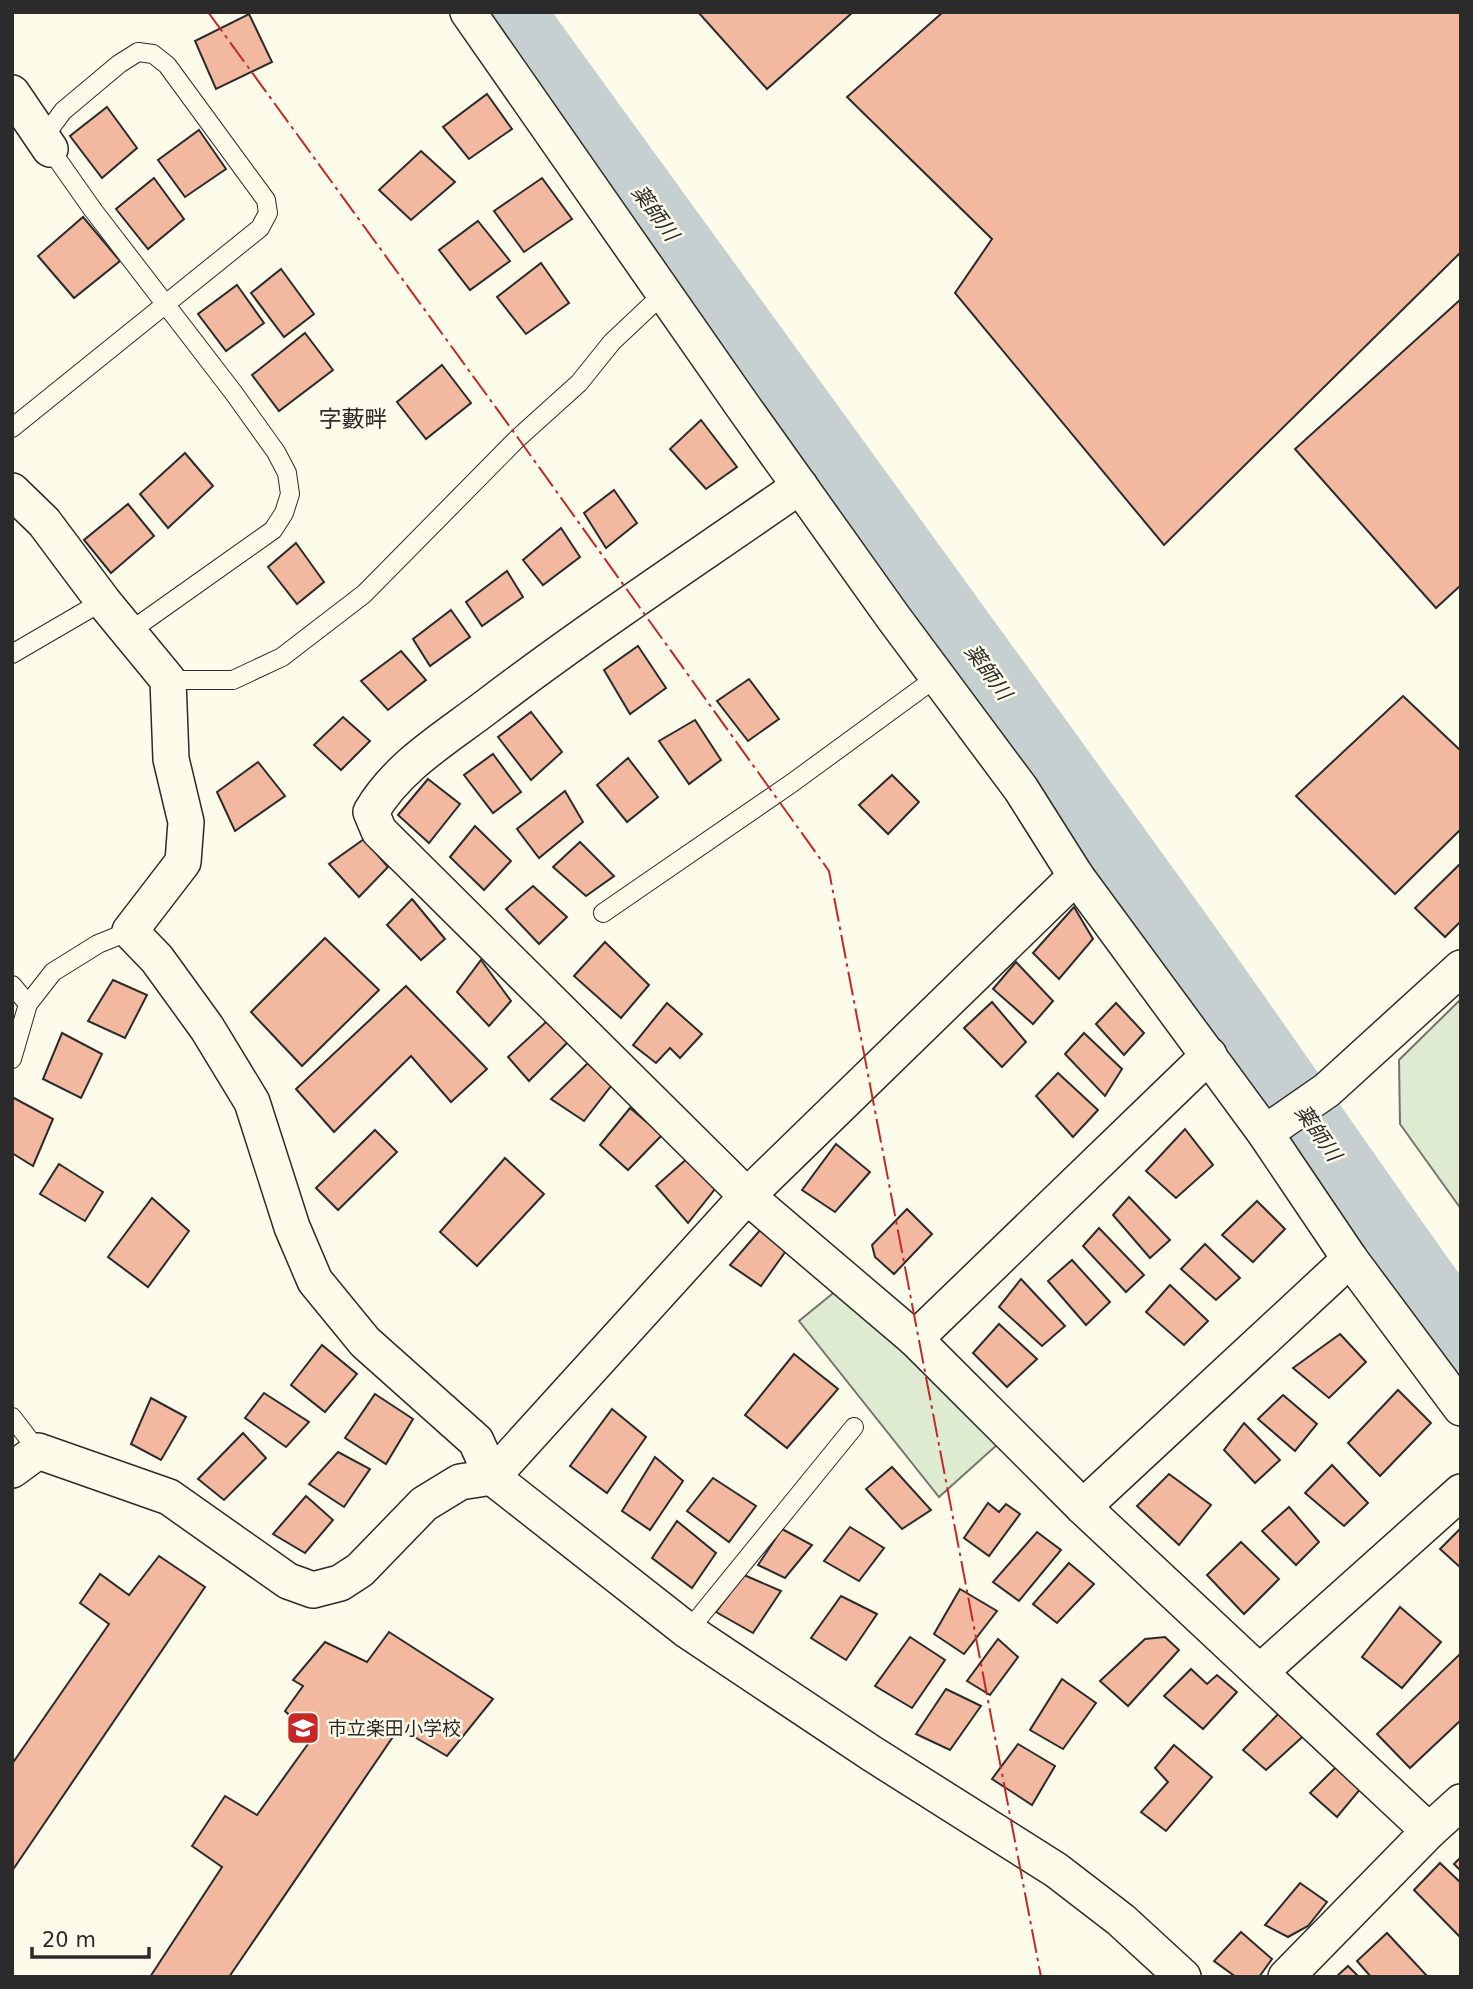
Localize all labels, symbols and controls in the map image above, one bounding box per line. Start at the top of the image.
water label: 薬師川 [627,180,684,247]
district label: 字藪畔 [319,406,388,432]
water label: 薬師川 [960,639,1017,706]
water label: 薬師川 [1290,1100,1347,1167]
school or university icon: 市立楽田小学校 [284,1709,322,1747]
place label: 市立楽田小学校 [328,1717,461,1739]
scale bar [32,1916,149,1960]
text: 20 m [42,1928,96,1952]

